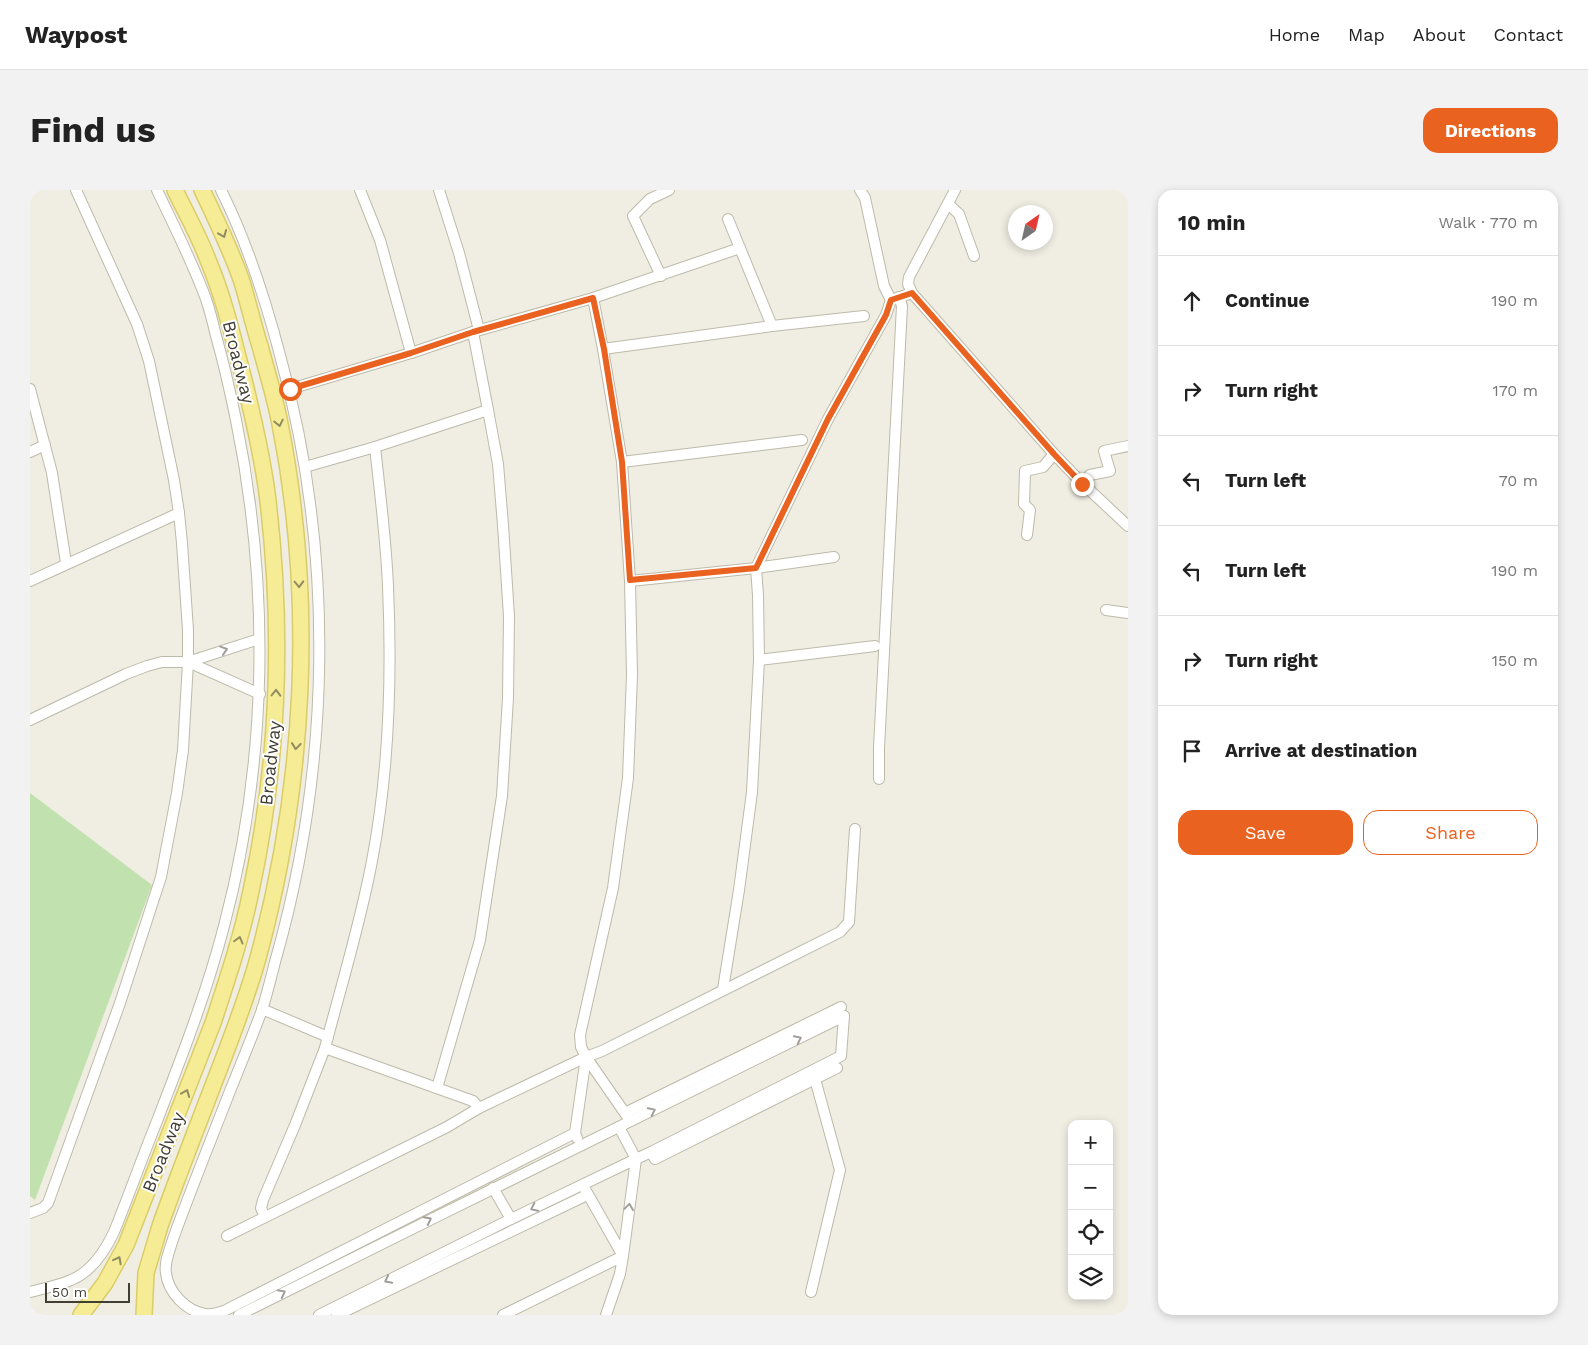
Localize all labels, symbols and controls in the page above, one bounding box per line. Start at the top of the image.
text: Waypost [25,21,127,49]
text: Home [1269,24,1320,45]
text: Map [1348,24,1385,45]
text: About [1413,24,1465,45]
text: Contact [1493,24,1563,45]
button: Directions [1423,108,1558,153]
text: Find us [30,109,156,151]
north arrow [1008,205,1053,250]
text: 10 min [1178,210,1245,235]
text: Walk · 770 m [1438,213,1538,232]
one-way arrow [216,229,227,238]
icon: ahead [1178,287,1206,315]
text: Continue [1225,289,1309,312]
text: 190 m [1491,291,1538,310]
street label: Broadway [219,318,260,406]
icon: right [1178,377,1206,405]
route start [279,378,302,401]
text: Turn right [1225,379,1318,402]
text: 170 m [1492,381,1538,400]
one-way arrow [274,418,284,427]
icon: left [1178,467,1206,495]
text: Turn left [1225,469,1306,492]
text: 70 m [1499,471,1538,490]
route end [1071,473,1094,496]
icon: left [1178,557,1206,585]
text: Turn left [1225,559,1306,582]
text: 190 m [1491,561,1538,580]
one-way arrow [294,580,304,588]
one-way arrow [219,646,228,656]
icon: right [1178,647,1206,675]
text: Turn right [1225,649,1318,672]
text: 150 m [1492,651,1538,670]
one-way arrow [271,689,281,697]
street label: Broadway [255,719,285,806]
icon: arrive [1178,737,1206,765]
text: Arrive at destination [1225,739,1417,762]
one-way arrow [291,743,302,751]
button: Save [1178,810,1353,855]
button: Share [1363,810,1538,855]
one-way arrow [233,936,243,944]
one-way arrow [793,1035,802,1045]
one-way arrow [180,1090,190,1098]
one-way arrow [647,1107,656,1117]
street label: Broadway [137,1108,189,1195]
map controls [1068,1120,1113,1300]
button: + [1068,1120,1113,1165]
button: − [1068,1165,1113,1210]
one-way arrow [530,1202,539,1212]
one-way arrow [624,1203,634,1212]
button: locate [1068,1210,1113,1255]
one-way arrow [422,1217,431,1227]
button: layers [1068,1255,1113,1300]
one-way arrow [112,1257,122,1266]
one-way arrow [384,1274,393,1284]
scale bar [45,1280,130,1303]
text: 50 m [52,1284,87,1300]
one-way arrow [277,1289,286,1299]

